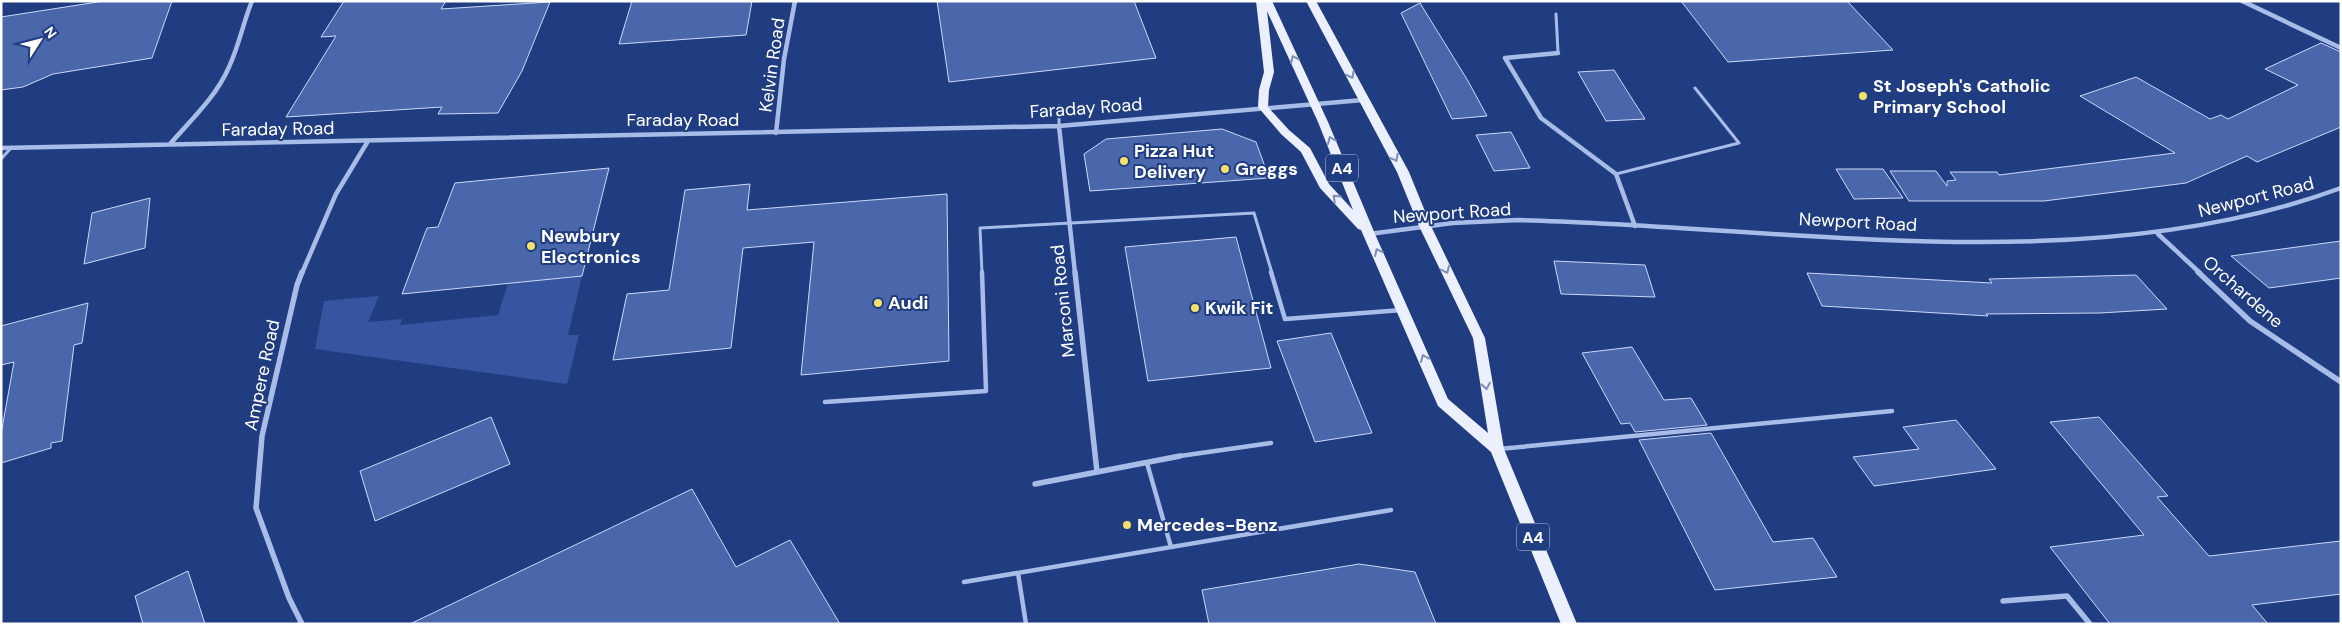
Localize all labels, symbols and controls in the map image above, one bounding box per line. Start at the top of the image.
north arrow [15,15,65,65]
street label: Kelvin Road [754,16,790,114]
text: N [40,23,61,42]
one-way arrow [1290,55,1300,64]
one-way arrow [1344,70,1354,79]
place label: St Joseph's Catholic Primary School [1873,74,2051,119]
marker: St Joseph's Catholic Primary School [1857,90,1869,102]
street label: Faraday Road [1029,92,1143,124]
street label: Faraday Road [627,108,739,132]
street label: Faraday Road [221,116,335,142]
one-way arrow [1326,136,1337,145]
place label: Pizza Hut Delivery [1134,139,1214,184]
one-way arrow [1388,152,1398,161]
road number: A4 [1326,154,1358,182]
marker: Pizza Hut Delivery [1118,155,1130,167]
place label: Greggs [1235,157,1298,181]
marker: Greggs [1219,163,1231,175]
street label: Newport Road [2196,171,2316,223]
one-way arrow [1333,195,1342,204]
street label: Newport Road [1392,197,1512,229]
street label: Newport Road [1798,207,1918,237]
place label: Newbury Electronics [541,224,641,269]
marker: Newbury Electronics [525,240,537,252]
street label: Marconi Road [1045,243,1081,359]
one-way arrow [1373,248,1384,257]
street label: Orchardene [2198,250,2288,334]
one-way arrow [1440,265,1451,274]
place label: Audi [888,291,928,315]
place label: Kwik Fit [1205,296,1273,320]
marker: Audi [872,297,884,309]
marker: Kwik Fit [1189,302,1201,314]
street label: Ampere Road [239,317,285,433]
one-way arrow [1419,354,1430,363]
one-way arrow [1481,382,1491,391]
place label: Mercedes-Benz [1137,513,1278,537]
marker: Mercedes-Benz [1121,519,1133,531]
road number: A4 [1517,524,1549,550]

